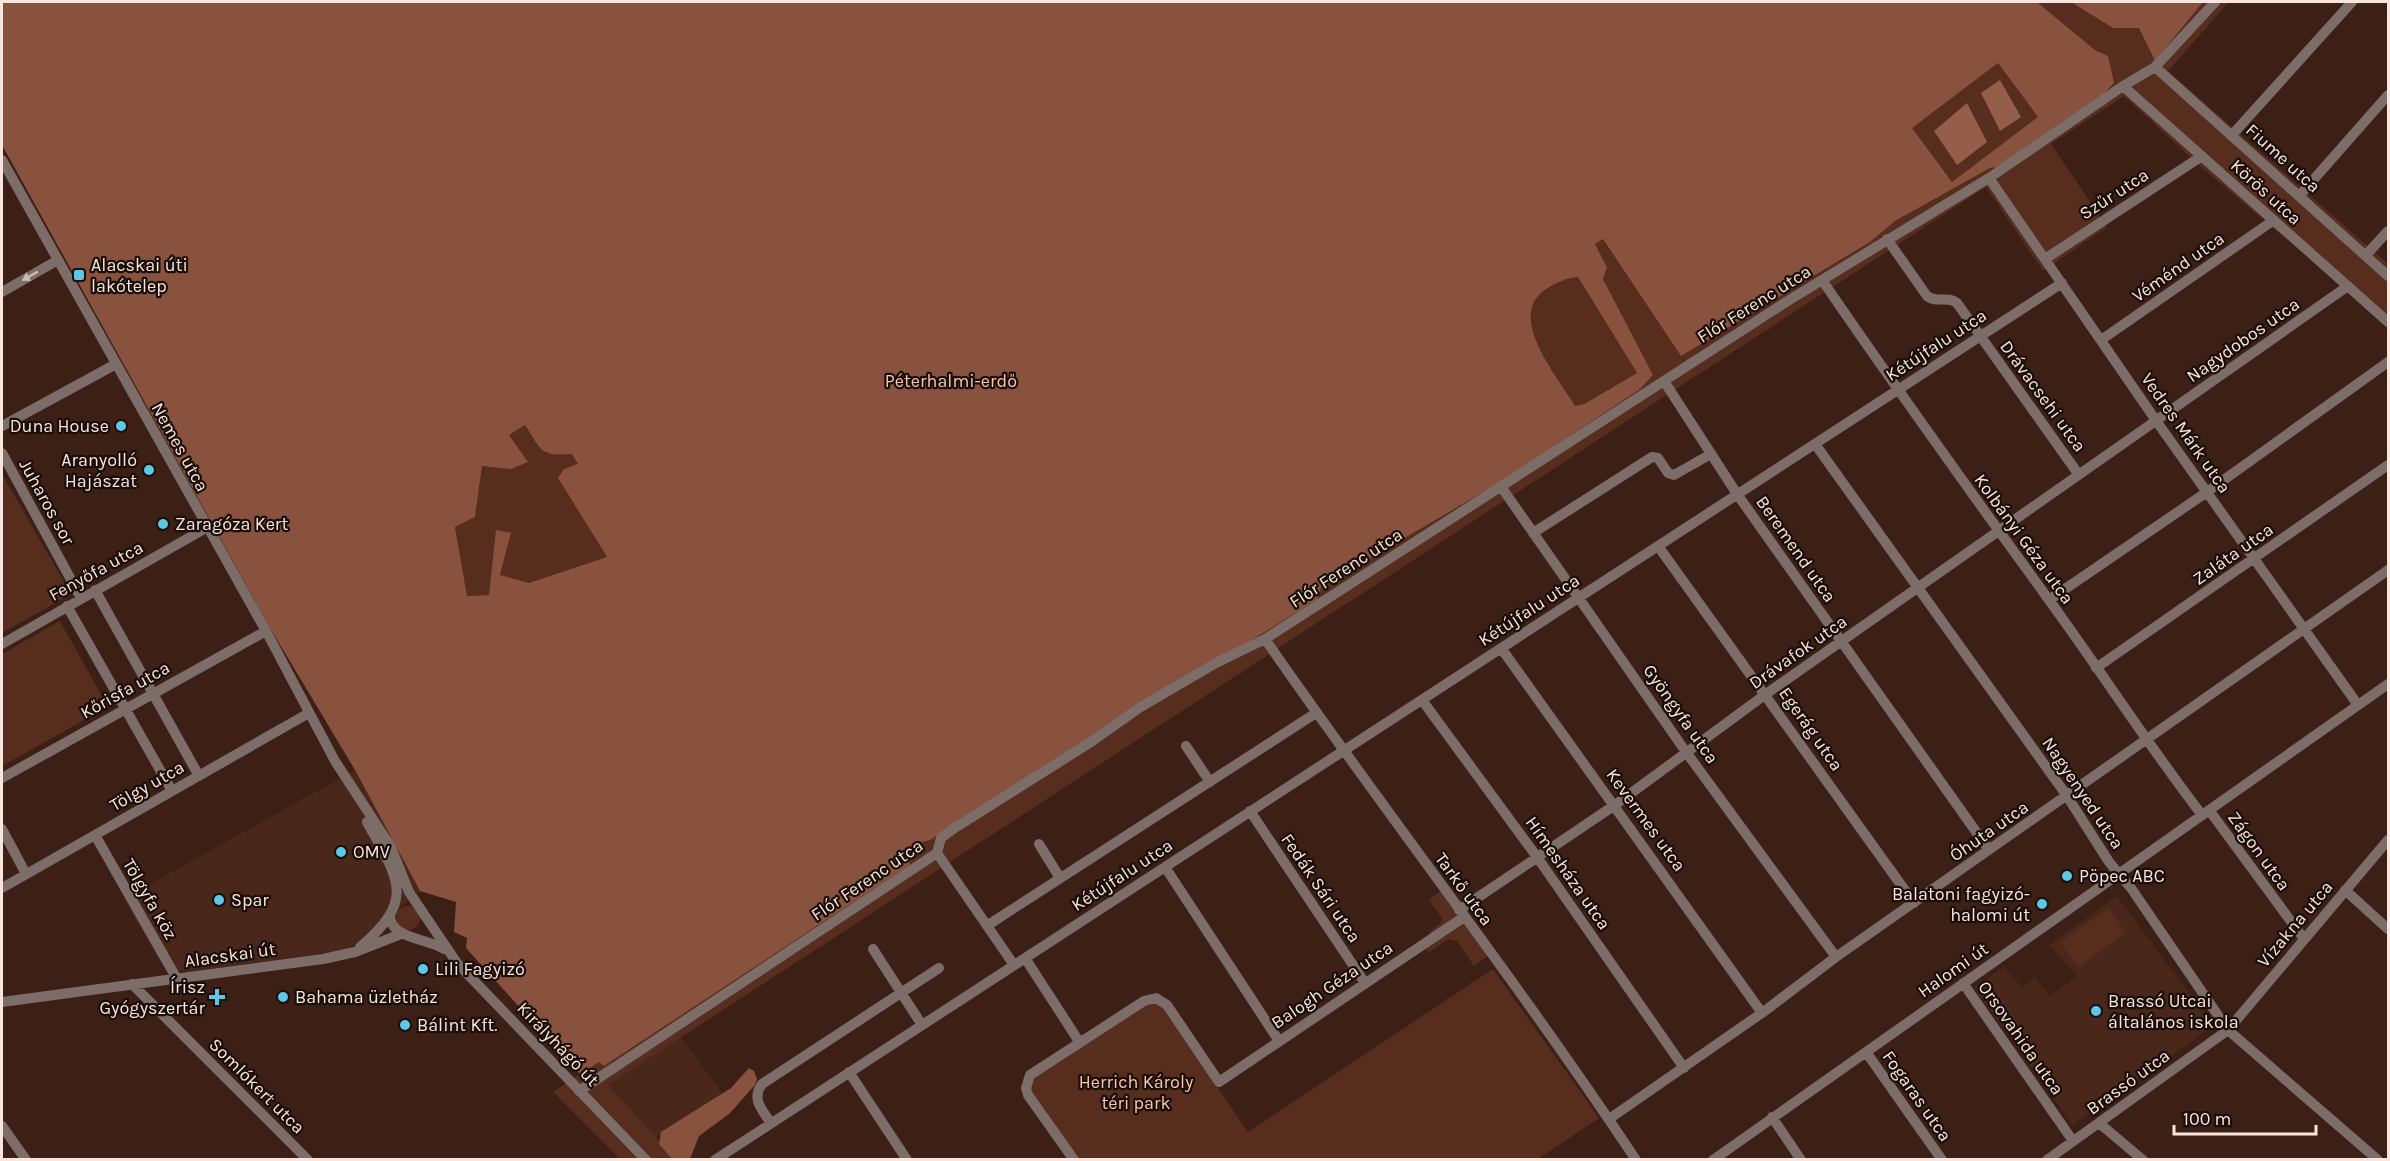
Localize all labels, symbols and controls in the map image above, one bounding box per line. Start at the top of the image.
street label: Fiume utca [2241,119,2325,197]
street label: Körös utca [2226,154,2306,230]
street label: Szűr utca [2075,164,2153,224]
street label: Véménd utca [2128,227,2228,307]
place label: Alacskai úti lakótelep [91,254,188,297]
street label: Flór Ferenc utca [1693,260,1815,348]
marker: Alacskai úti lakótelep [72,268,86,282]
one-way arrow [21,271,38,281]
street label: Nagydobos utca [2182,293,2304,387]
street label: Kétújfalu utca [1881,304,1991,386]
street label: Drávacsehi utca [1995,336,2091,456]
street label: Vedres Márk utca [2136,369,2236,497]
park label: Péterhalmi-erdő [885,370,1017,392]
street label: Nemes utca [147,399,213,495]
place label: Duna House [10,415,109,437]
marker: Duna House [114,419,128,433]
place label: Aranyolló Hajászat [61,449,137,492]
street label: Juharos sor [14,455,80,549]
marker: Aranyolló Hajászat [142,463,156,477]
street label: Kolbányi Géza utca [1969,470,2079,608]
street label: Beremend utca [1751,492,1841,606]
place label: Zaragóza Kert [175,513,288,535]
marker: Zaragóza Kert [156,517,170,531]
street label: Zaláta utca [2188,518,2278,590]
street label: Flór Ferenc utca [1285,523,1407,613]
street label: Fenyőfa utca [45,536,147,606]
street label: Kétújfalu utca [1474,569,1584,651]
street label: Drávafok utca [1745,610,1851,694]
street label: Kőrisfa utca [76,656,174,724]
street label: Gyöngyfa utca [1639,660,1723,768]
street label: Egerág utca [1774,683,1848,775]
street label: Nagyenyed utca [2037,733,2129,853]
street label: Tölgy utca [106,756,188,816]
street label: Kevermes utca [1601,764,1691,876]
street label: Óhuta utca [1945,795,2033,866]
street label: Zágon utca [2223,807,2295,895]
street label: Hímesháza utca [1521,812,1615,934]
street label: Fedák Sári utca [1276,829,1366,947]
street label: Flór Ferenc utca [807,834,927,926]
street label: Kétújfalu utca [1067,834,1177,916]
place label: OMV [353,841,390,863]
marker: OMV [334,845,348,859]
street label: Tarkő utca [1430,848,1498,930]
street label: Tölgyfa köz [118,854,182,944]
place label: Pöpec ABC [2079,865,2165,887]
marker: Pöpec ABC [2060,869,2074,883]
street label: Vízakna utca [2253,876,2337,972]
place label: Balatoni fagyizó- halomi út [1892,883,2030,926]
place label: Spar [231,889,269,911]
marker: Spar [212,893,226,907]
marker: Balatoni fagyizó- halomi út [2035,897,2049,911]
street label: Balogh Géza utca [1267,936,1397,1034]
street label: Alacskai út [183,938,277,972]
street label: Halomi út [1914,938,1993,1002]
place label: Lili Fagyizó [435,958,525,980]
marker: Lili Fagyizó [416,962,430,976]
place label: Írisz Gyógyszertár [99,975,205,1019]
street label: Orsovahida utca [1973,977,2069,1099]
place label: Bahama üzletház [295,986,438,1008]
marker: Írisz Gyógyszertár [210,990,224,1004]
marker: Bahama üzletház [276,990,290,1004]
place label: Brassó Utcai általános iskola [2108,990,2239,1033]
street label: Királyhágó út [512,997,604,1091]
marker: Brassó Utcai általános iskola [2089,1004,2103,1018]
place label: Bálint Kft. [417,1014,498,1036]
marker: Bálint Kft. [398,1018,412,1032]
street label: Somlókert utca [205,1034,309,1138]
street label: Brassó utca [2082,1044,2174,1120]
street label: Fogaras utca [1878,1046,1956,1146]
park label: Herrich Károly téri park [1079,1071,1194,1114]
scale bar [2174,1098,2316,1136]
text: 100 m [2183,1108,2231,1130]

